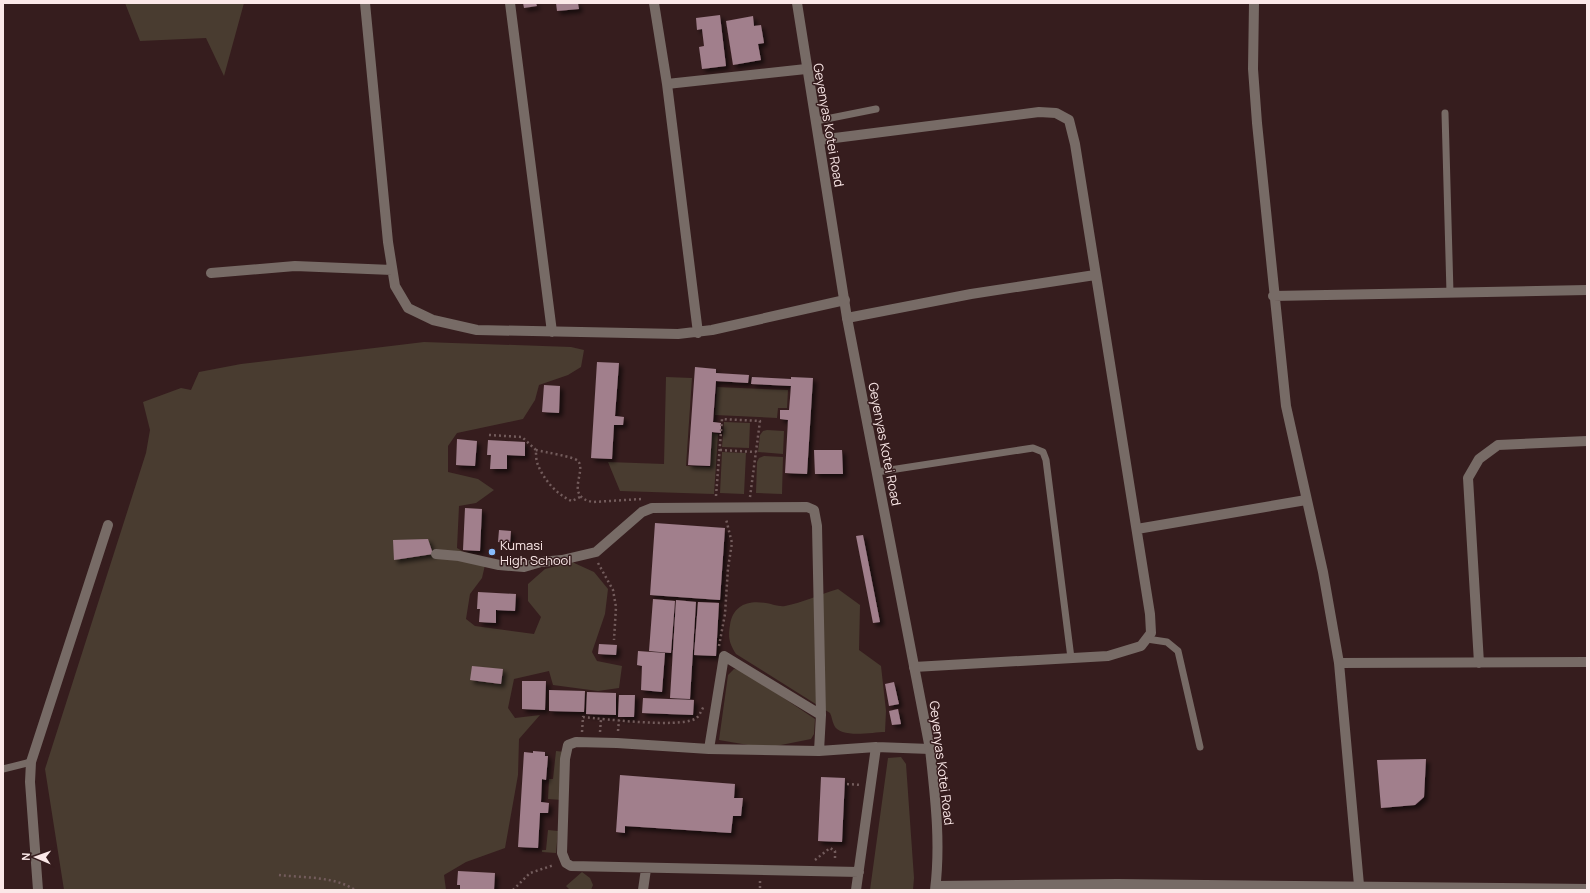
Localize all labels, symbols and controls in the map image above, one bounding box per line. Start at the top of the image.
street label: Geyenyas Kotei Road [809,62,849,188]
street label: Geyenyas Kotei Road [864,381,906,507]
place label: Kumasi High School [500,536,571,569]
marker: Kumasi High School [487,547,497,557]
street label: Geyenyas Kotei Road [925,700,959,826]
north arrow [16,837,56,877]
text: N [18,852,33,861]

